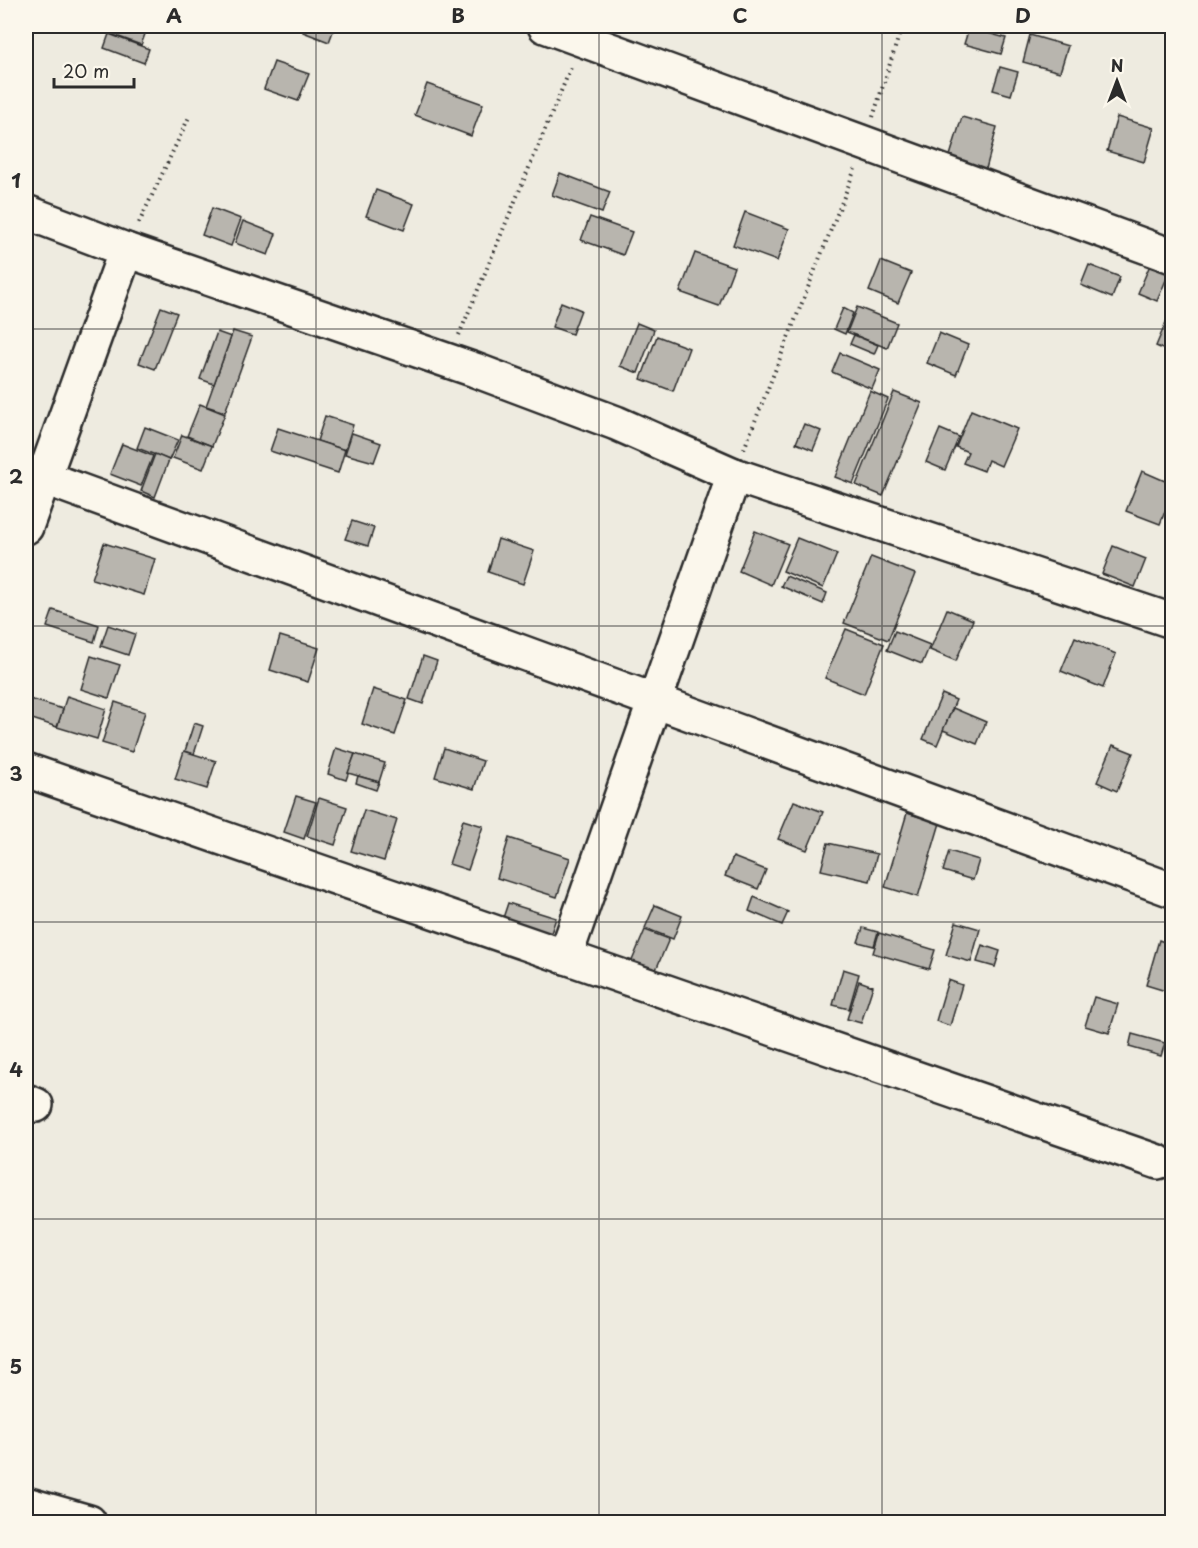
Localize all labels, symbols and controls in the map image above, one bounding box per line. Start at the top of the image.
text: A [166,0,182,30]
text: B [451,0,465,30]
text: C [732,0,748,30]
text: D [1015,0,1031,30]
scale bar [54,51,134,89]
north arrow [1087,51,1147,111]
text: N [1111,53,1123,77]
text: 20 m [63,57,109,84]
text: 1 [11,165,21,195]
text: 2 [9,461,23,491]
text: 3 [9,758,23,788]
text: 4 [9,1054,23,1084]
text: 5 [10,1351,22,1381]

